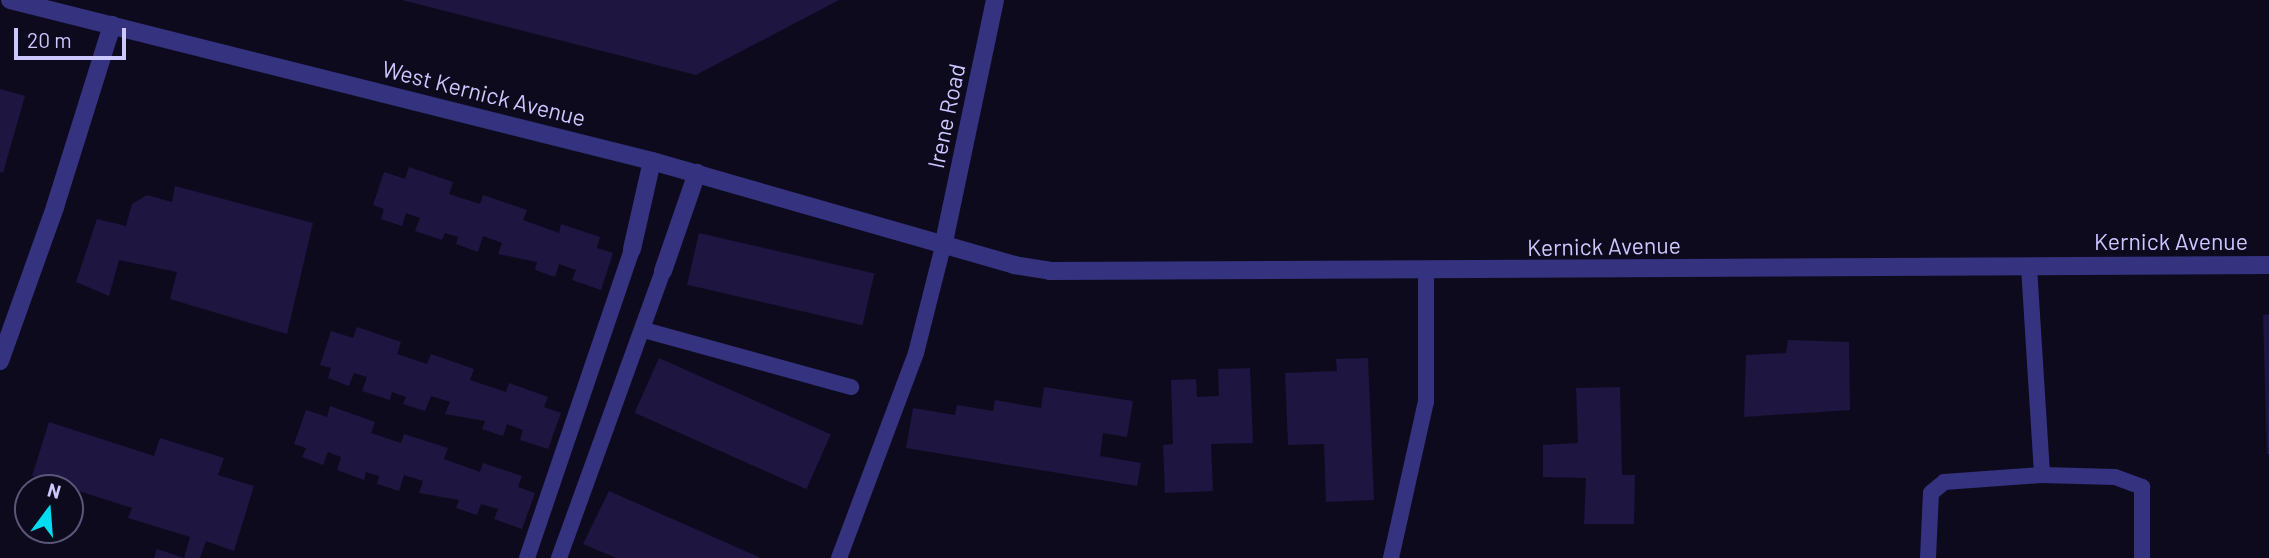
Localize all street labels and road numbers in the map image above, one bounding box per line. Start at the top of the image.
street label: West Kernick Avenue [379,54,589,132]
street label: Irene Road [921,61,971,171]
street label: Kernick Avenue [2094,227,2248,255]
street label: Kernick Avenue [1527,231,1681,261]

